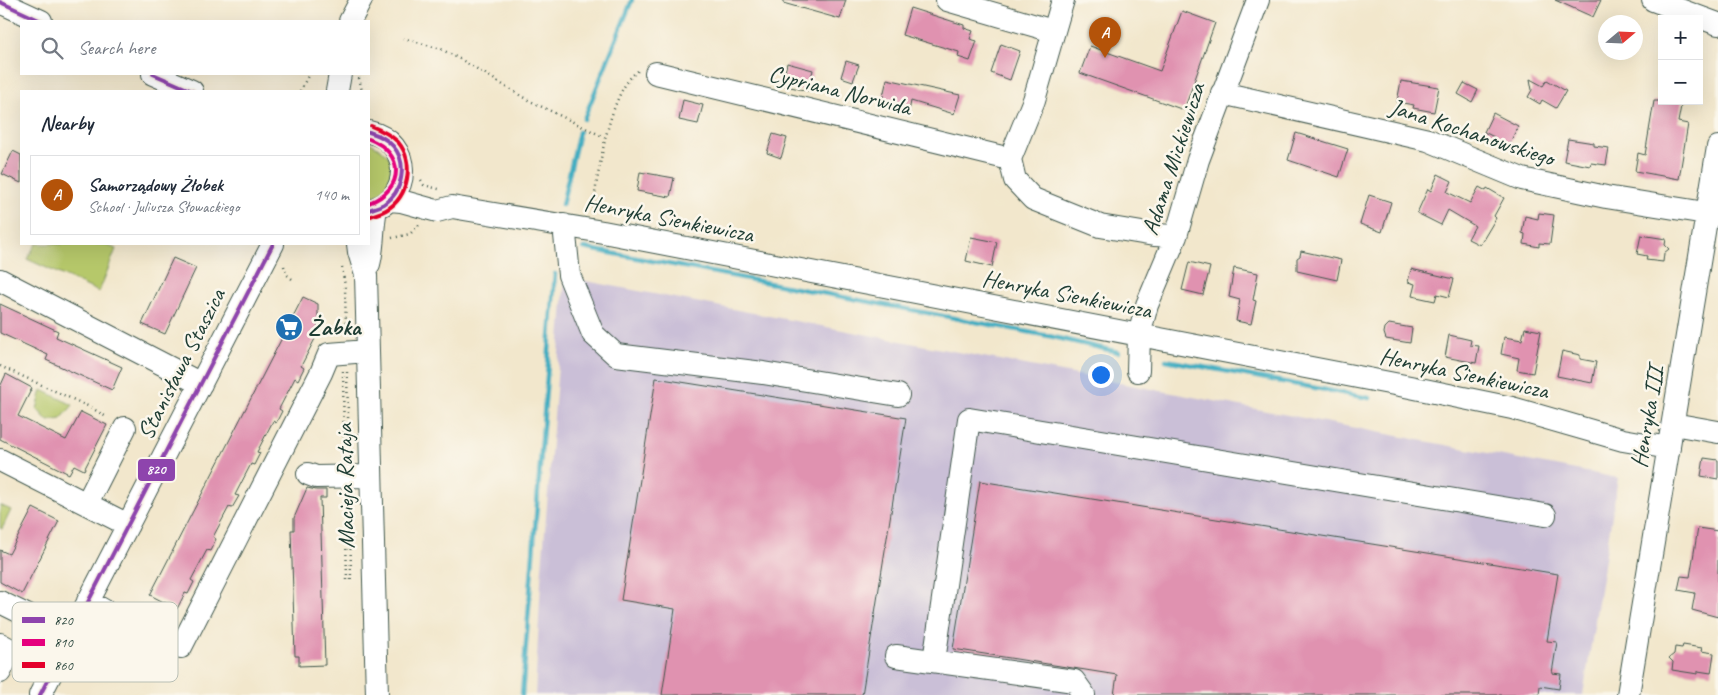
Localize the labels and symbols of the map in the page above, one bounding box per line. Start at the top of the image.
north arrow [1598,15,1643,60]
pin: A [1089,17,1121,58]
street label: Cypriana Norwida [766,58,916,123]
street label: Adama Mickiewicza [1134,78,1212,239]
street label: Jana Kochanowskiego [1385,91,1560,173]
street label: Henryka Sienkiewicza [582,187,757,249]
street label: Henryka Sienkiewicza [980,263,1155,325]
street label: Stanisława Staszica [130,282,233,445]
supermarket icon: Żabka [274,312,304,342]
place label: Żabka [308,312,363,342]
street label: Henryka Sienkiewicza [1377,340,1552,406]
street label: Henryka III [1623,360,1671,470]
your location [1088,362,1114,388]
street label: Macieja Rataja [329,422,361,549]
line badge: 820 [137,458,176,482]
text: 820 [147,461,167,478]
legend [12,602,178,682]
text: 820 [54,612,75,629]
text: 810 [54,634,75,651]
text: 860 [54,657,75,674]

